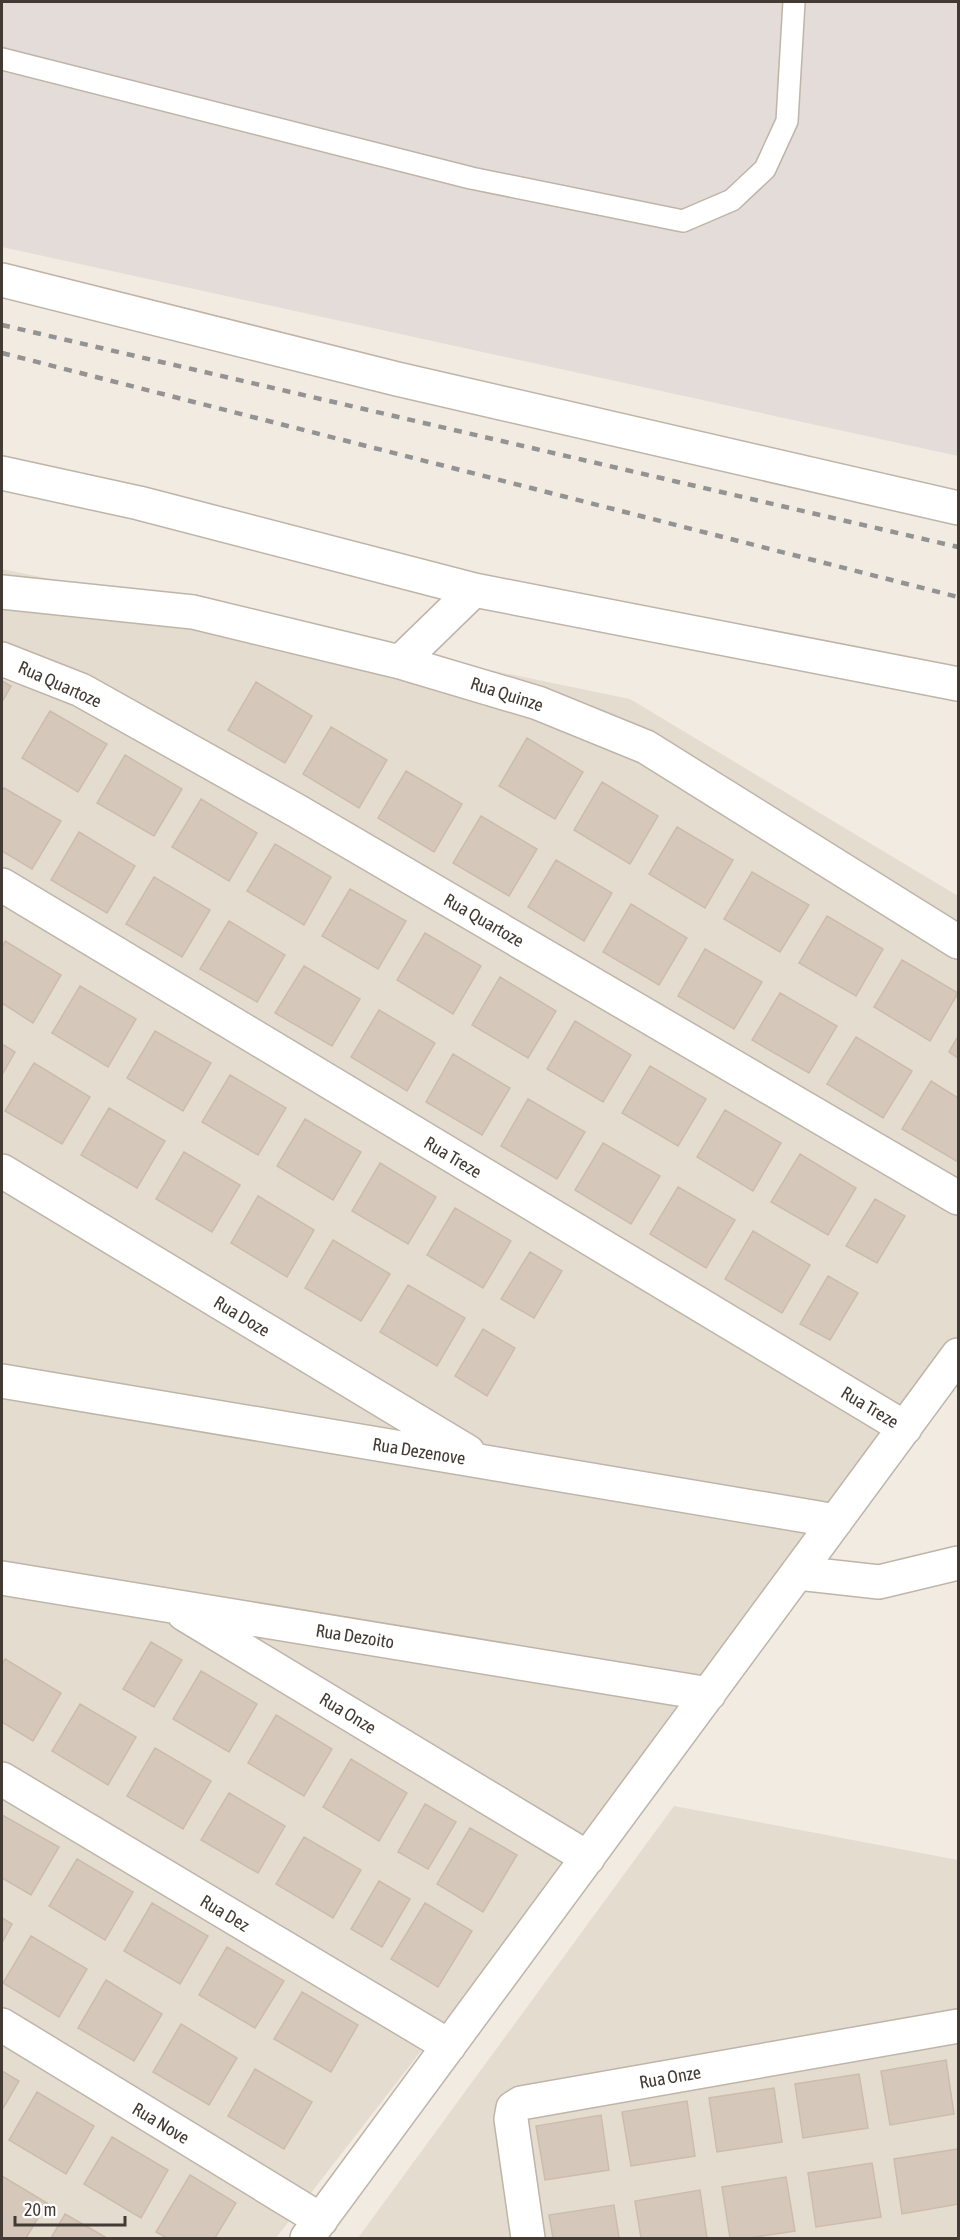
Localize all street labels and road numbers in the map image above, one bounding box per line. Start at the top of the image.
street label: Rua Quartoze [15,656,105,712]
street label: Rua Quinze [468,672,546,716]
street label: Rua Quartoze [440,889,528,951]
street label: Rua Treze [420,1132,486,1182]
street label: Rua Doze [210,1291,274,1341]
street label: Rua Treze [837,1382,903,1432]
street label: Rua Dezenove [371,1433,467,1469]
street label: Rua Dezoito [314,1619,396,1653]
street label: Rua Onze [316,1688,380,1738]
street label: Rua Dez [197,1890,254,1936]
street label: Rua Onze [638,2061,702,2093]
street label: Rua Nove [129,2098,193,2148]

